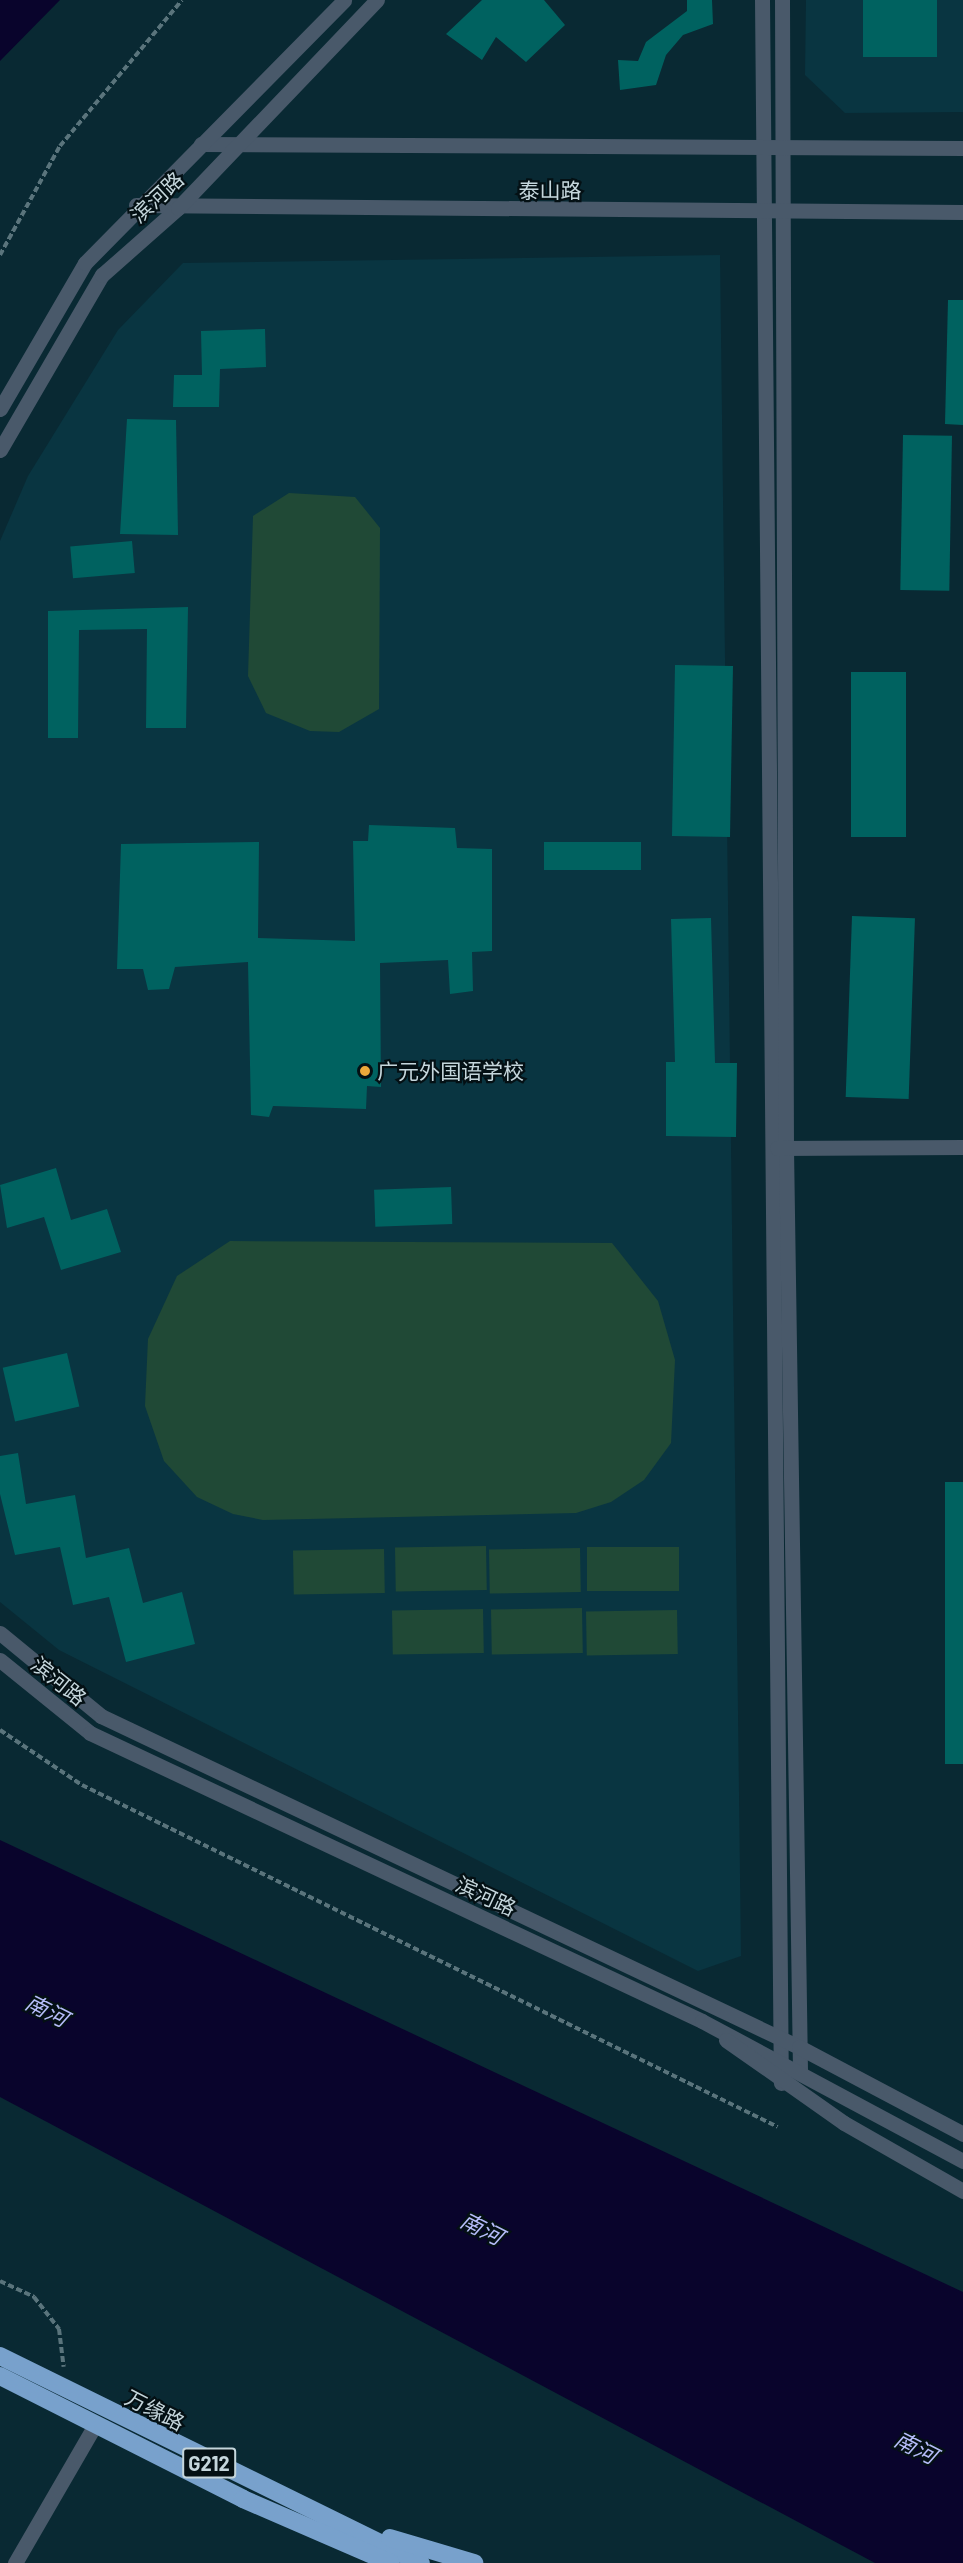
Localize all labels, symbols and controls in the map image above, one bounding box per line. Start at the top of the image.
street label: 滨河路 [125,166,189,228]
street label: 泰山路 [519,177,581,203]
place label: 广元外国语学校 [377,1058,524,1084]
marker: 广元外国语学校 [358,1064,372,1078]
street label: 滨河路 [27,1651,91,1711]
street label: 滨河路 [452,1871,520,1921]
water label: 南河 [21,1988,73,2032]
water label: 南河 [456,2206,508,2250]
street label: 万缘路 [121,2384,189,2436]
water label: 南河 [890,2425,942,2469]
road number: G212 [182,2446,236,2480]

